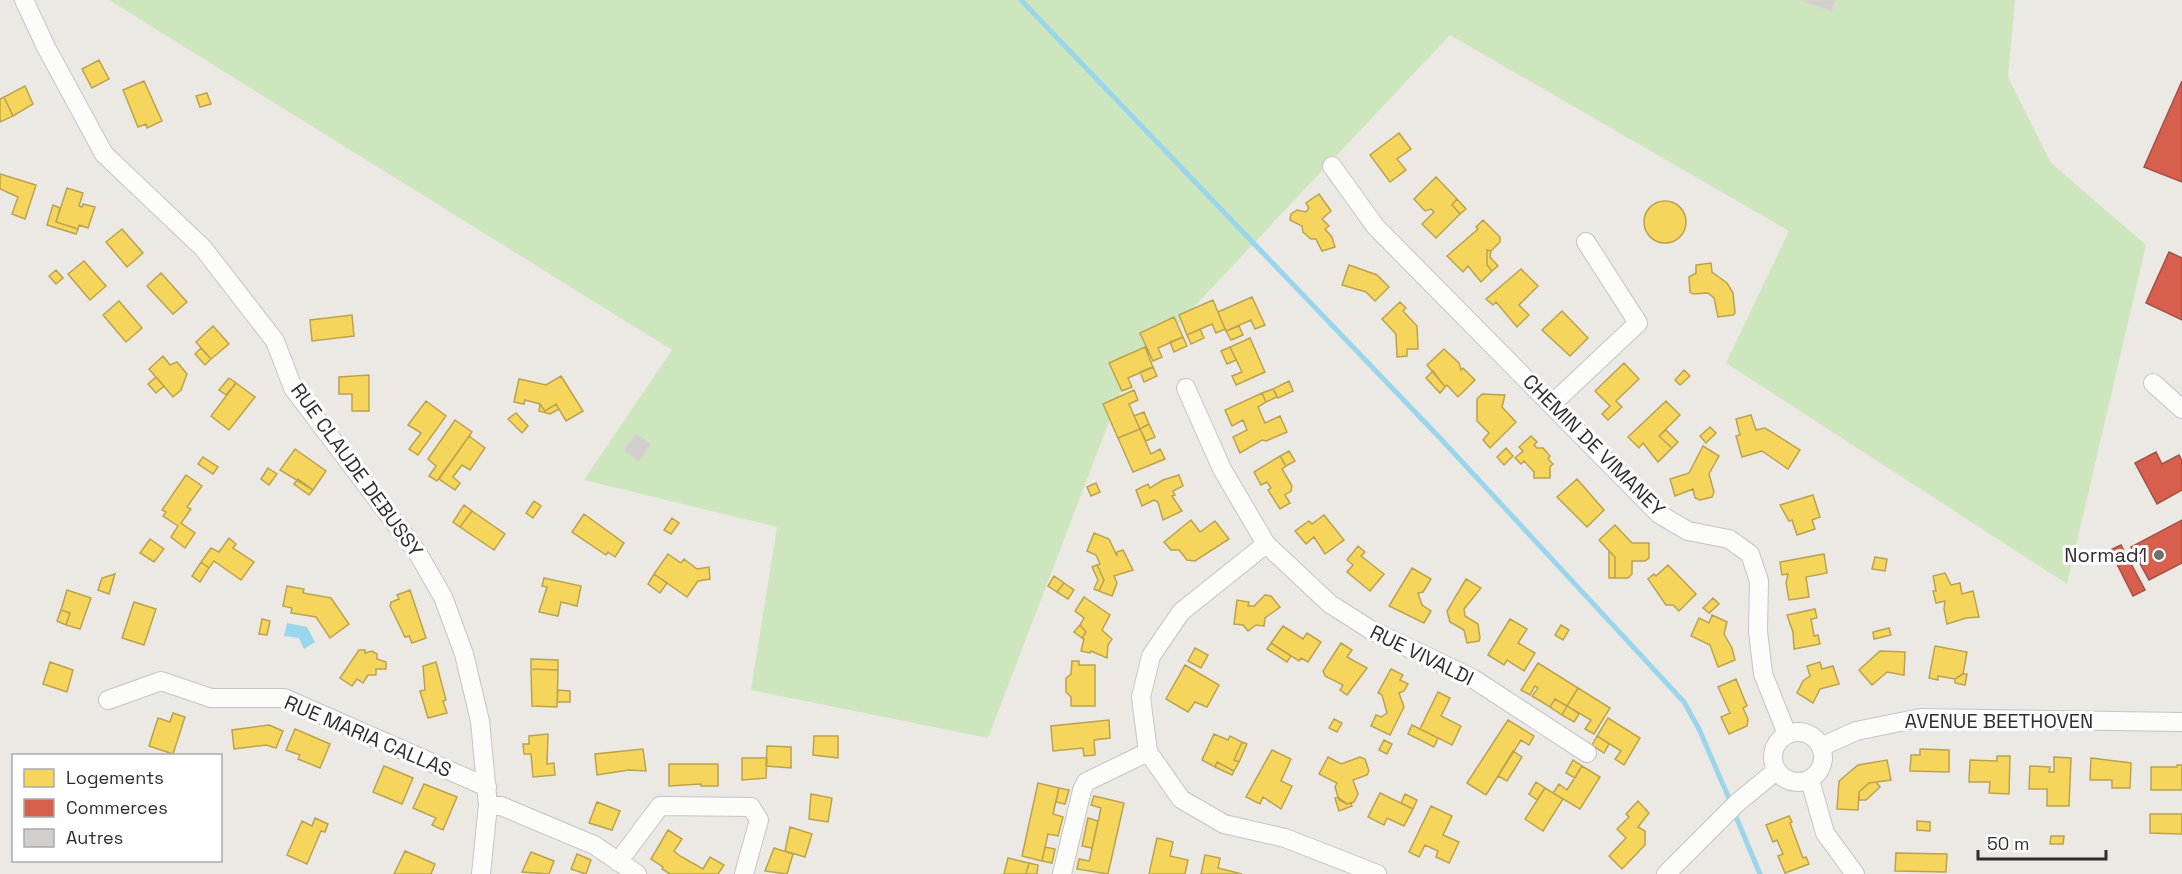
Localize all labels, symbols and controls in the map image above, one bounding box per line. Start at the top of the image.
street label: CHEMIN DE VIMANEY [1517,368,1671,522]
street label: RUE CLAUDE DEBUSSY [285,378,429,562]
place label: Normad1 [2064,542,2147,568]
marker: Normad1 [2152,548,2166,562]
street label: RUE VIVALDI [1366,619,1478,691]
street label: RUE MARIA CALLAS [280,689,456,783]
street label: AVENUE BEETHOVEN [1905,708,2093,734]
legend [12,754,222,862]
text: Logements [66,766,164,789]
text: Commerces [66,796,168,819]
scale bar [1978,823,2106,861]
text: Autres [66,826,123,849]
text: 50 m [1987,832,2029,855]

